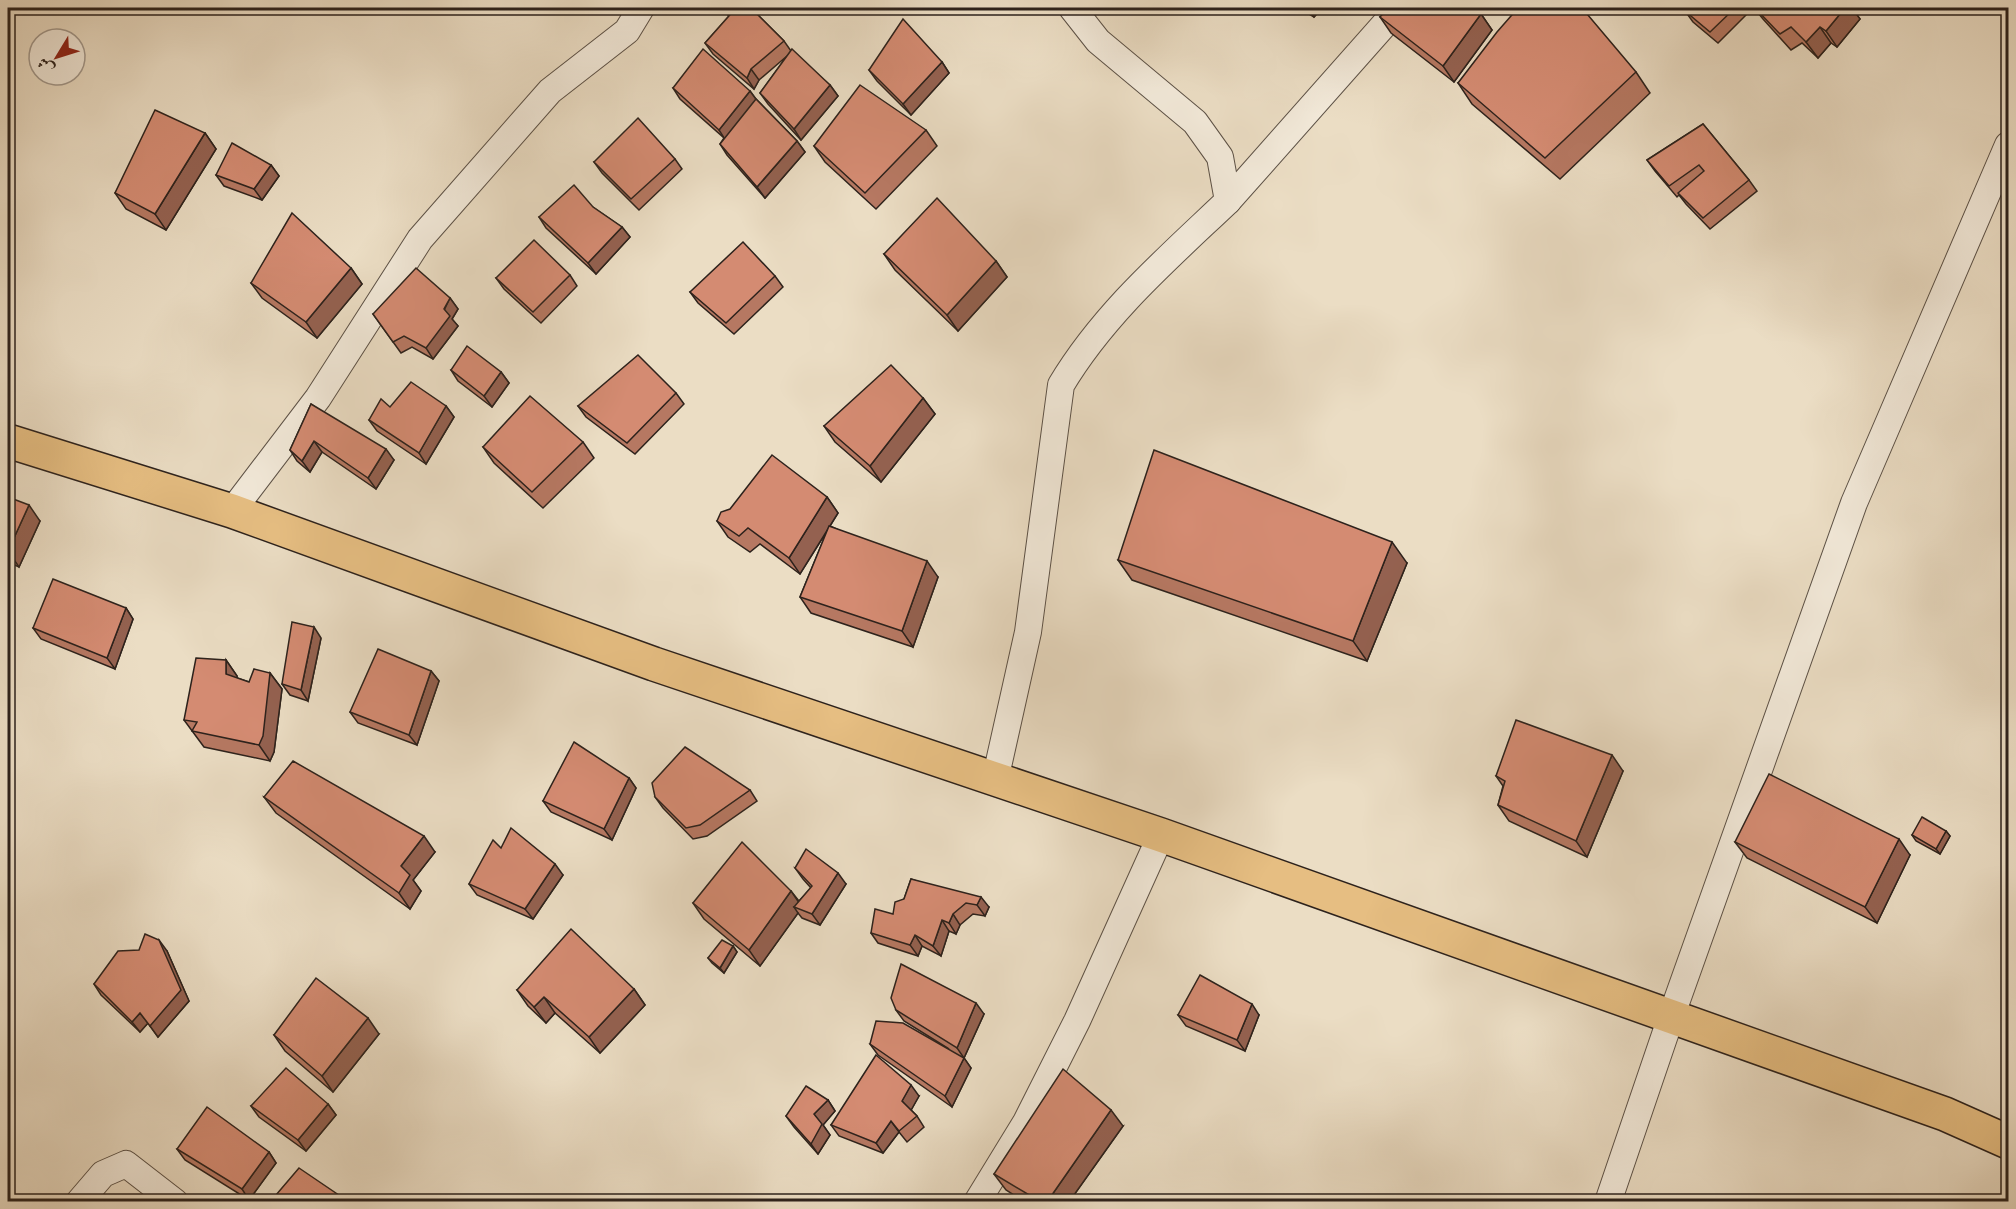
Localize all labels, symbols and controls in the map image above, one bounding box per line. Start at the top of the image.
north arrow [27,27,87,87]
text: ش [32,53,60,79]

